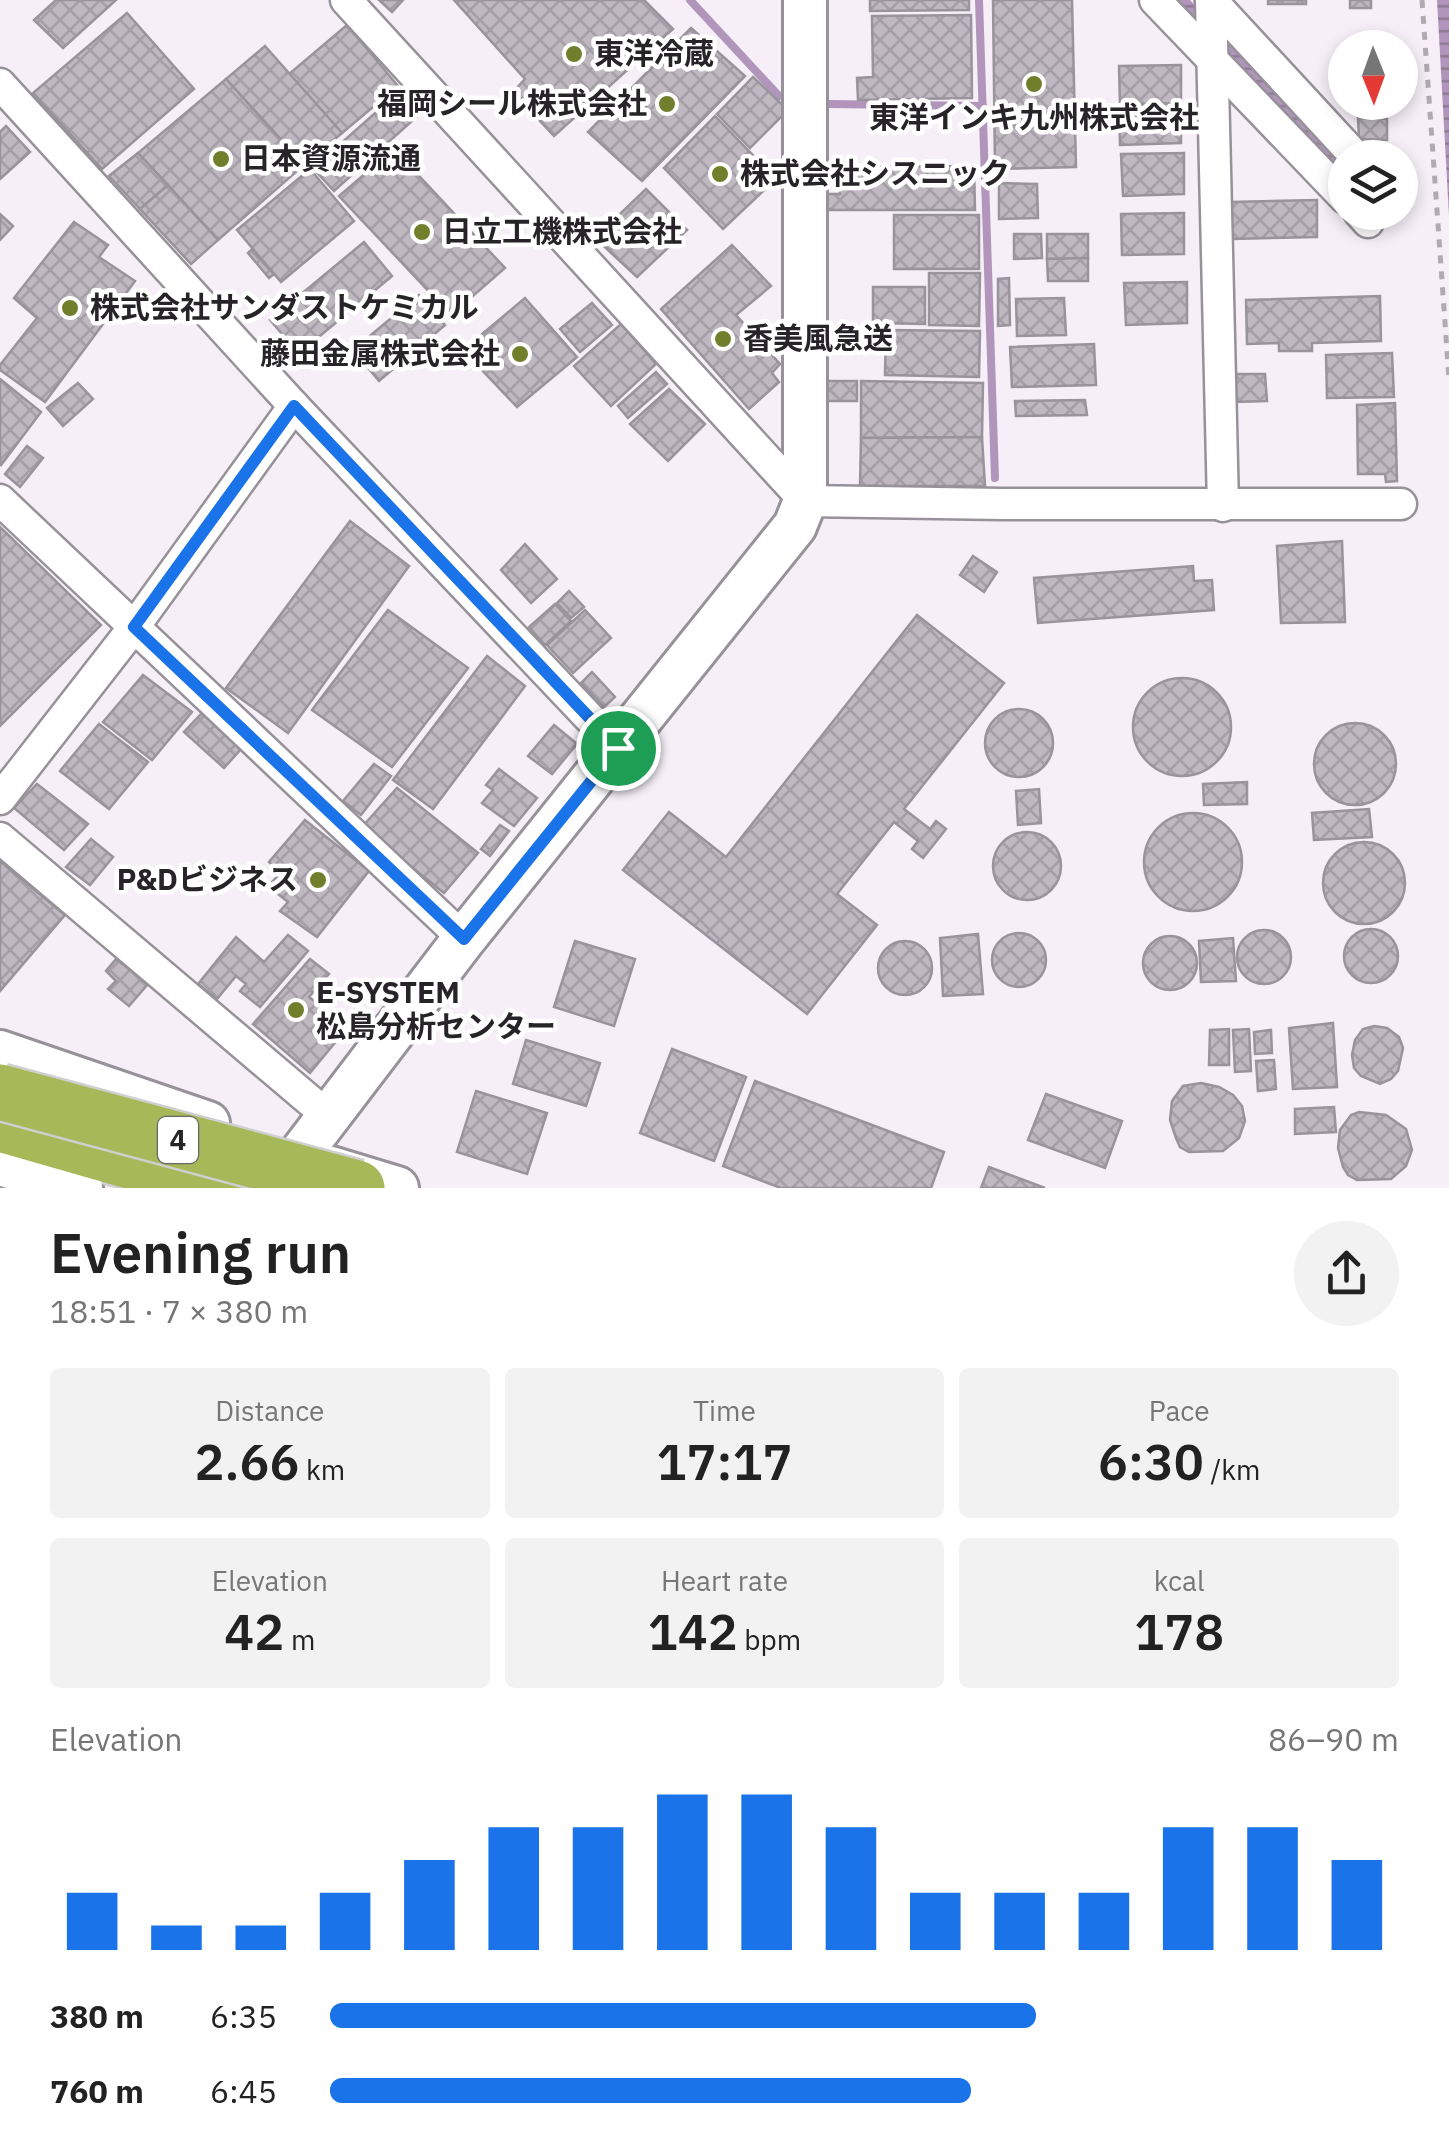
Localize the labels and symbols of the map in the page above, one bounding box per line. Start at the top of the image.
north arrow [1328,30,1418,120]
place label: 東洋冷蔵 [594,33,714,72]
marker: 東洋冷蔵 [563,43,585,65]
marker: 東洋インキ九州株式会社 [1023,73,1045,95]
place label: 福岡シール株式会社 [377,83,647,122]
marker: 福岡シール株式会社 [656,93,678,115]
place label: 東洋インキ九州株式会社 [869,97,1199,136]
place label: 日本資源流通 [241,138,421,177]
marker: 日本資源流通 [210,148,232,170]
place label: 株式会社シスニック [740,153,1010,192]
marker: 株式会社シスニック [709,163,731,185]
place label: 日立工機株式会社 [442,211,682,250]
marker: 日立工機株式会社 [411,221,433,243]
place label: 株式会社サンダストケミカル [90,287,479,326]
marker: 株式会社サンダストケミカル [59,297,81,319]
place label: 香美風急送 [743,318,893,357]
marker: 香美風急送 [712,328,734,350]
place label: 藤田金属株式会社 [260,333,500,372]
marker: 藤田金属株式会社 [509,343,531,365]
pin [576,706,661,791]
place label: P&Dビジネス [117,859,298,898]
marker: P&Dビジネス [307,869,329,891]
place label: E-SYSTEM 松島分析センター [316,972,556,1045]
marker: E-SYSTEM 松島分析センター [285,999,307,1021]
road number: 4 [158,1117,198,1163]

